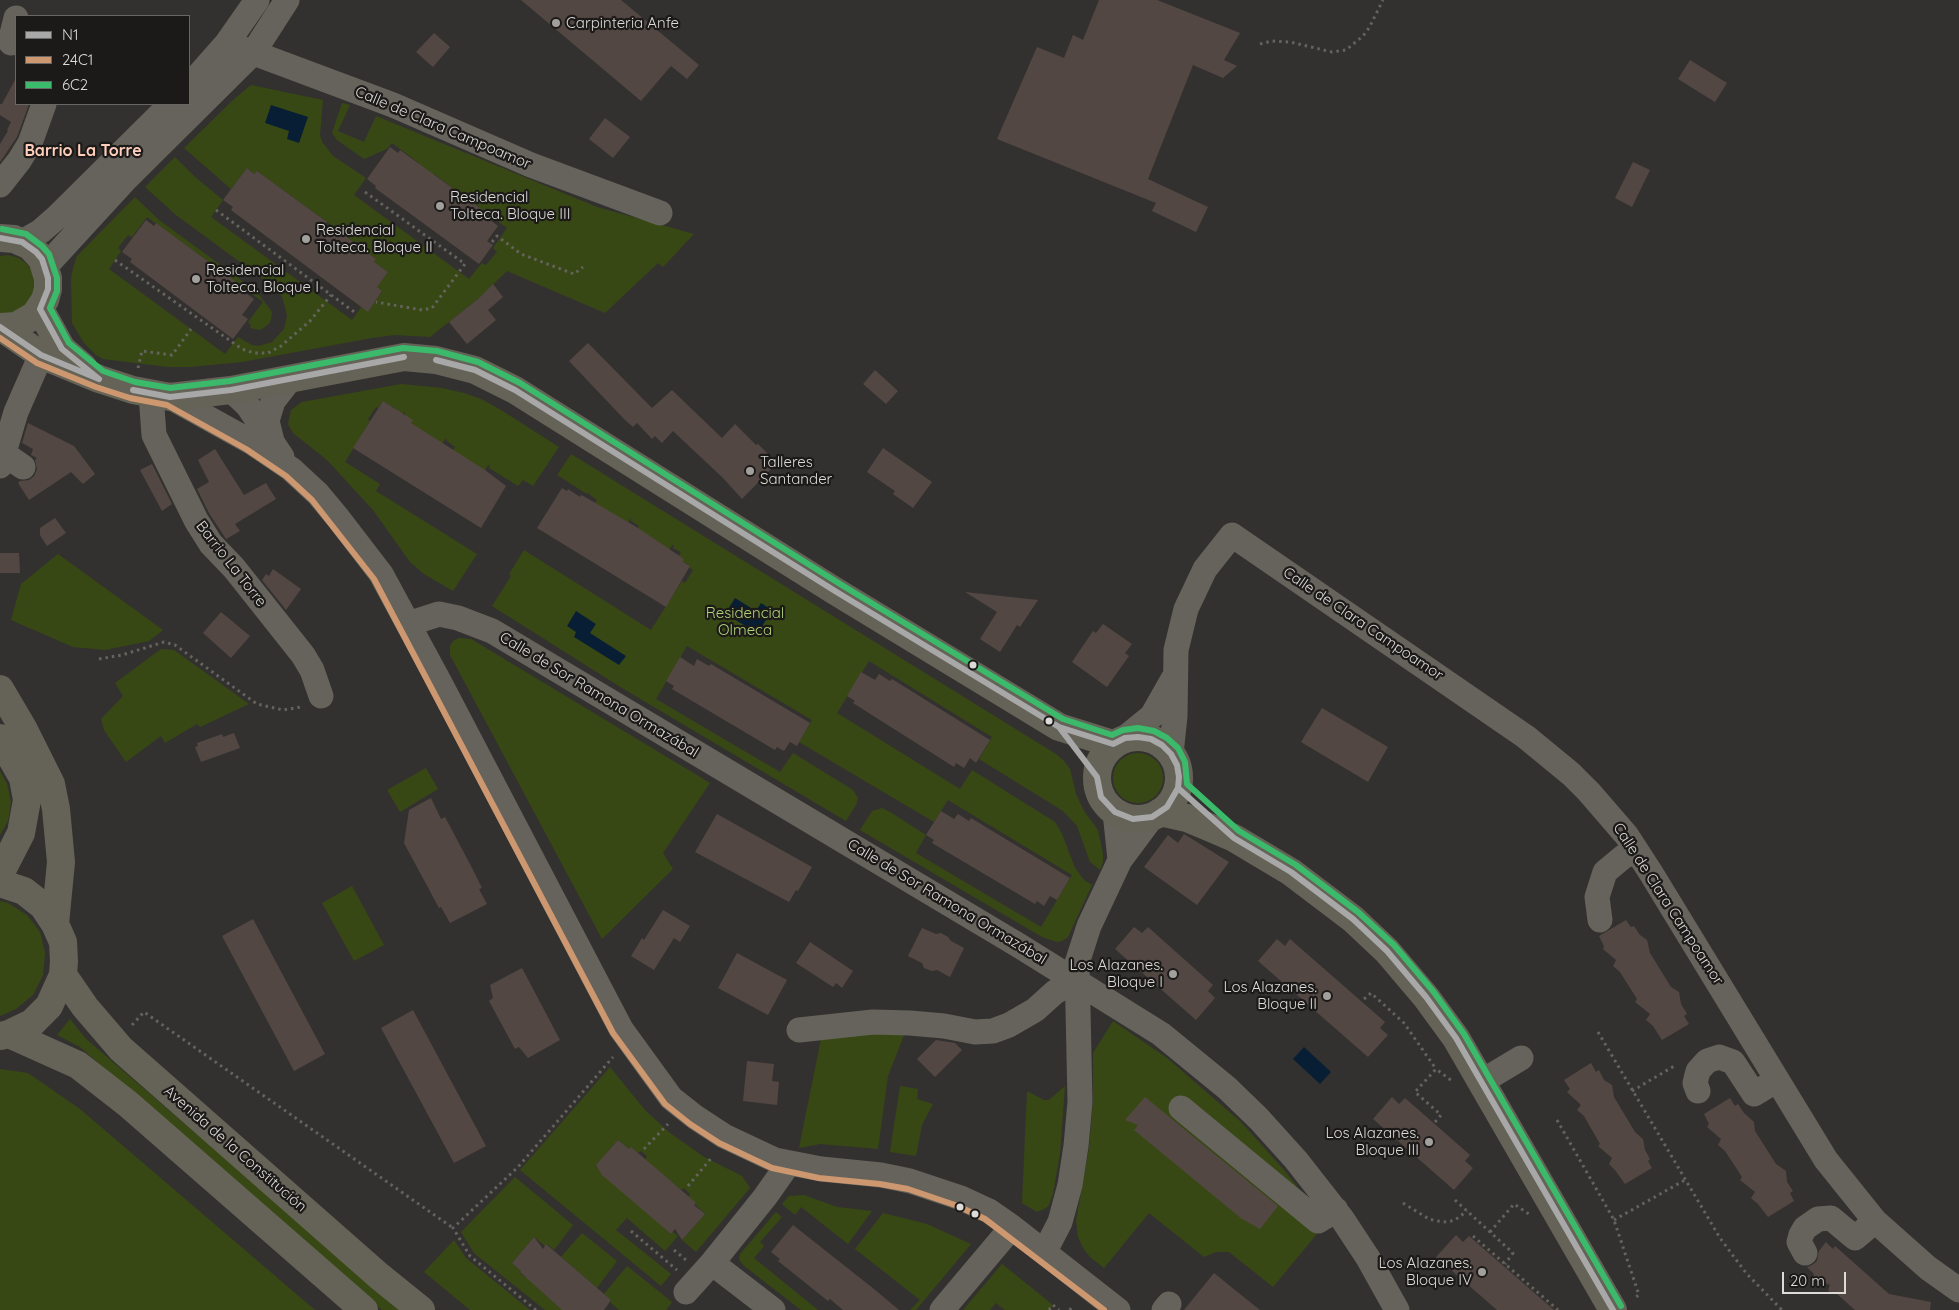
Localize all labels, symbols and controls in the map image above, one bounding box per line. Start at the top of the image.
place label: Carpinteria Anfe [566,14,679,32]
legend [15,15,190,105]
marker: Carpinteria Anfe [550,17,562,29]
text: N1 [62,25,78,44]
text: 24C1 [62,50,93,69]
text: 6C2 [62,75,88,94]
street label: Calle de Clara Campoamor [352,83,534,173]
district label: Barrio La Torre [24,141,142,161]
place label: Residencial Tolteca. Bloque III [450,188,570,223]
marker: Residencial Tolteca. Bloque III [434,200,446,212]
place label: Residencial Tolteca. Bloque II [316,221,433,256]
marker: Residencial Tolteca. Bloque II [300,233,312,245]
place label: Residencial Tolteca. Bloque I [206,261,319,296]
marker: Residencial Tolteca. Bloque I [190,273,202,285]
place label: Talleres Santander [760,453,832,488]
marker: Talleres Santander [744,465,756,477]
street label: Barrio La Torre [192,518,270,610]
street label: Calle de Clara Campoamor [1279,564,1447,684]
park label: Residencial Olmeca [706,604,784,639]
street label: Calle de Sor Ramona Ormazábal [496,628,702,762]
unlabelled marker [968,660,978,670]
unlabelled marker [1044,716,1054,726]
street label: Calle de Clara Campoamor [1609,820,1727,988]
street label: Calle de Sor Ramona Ormazábal [844,835,1050,969]
place label: Los Alazanes. Bloque I [1069,956,1163,991]
marker: Los Alazanes. Bloque I [1167,968,1179,980]
place label: Los Alazanes. Bloque II [1223,978,1317,1013]
marker: Los Alazanes. Bloque II [1321,990,1333,1002]
street label: Avenida de la Constitución [160,1082,310,1216]
place label: Los Alazanes. Bloque III [1325,1124,1419,1159]
marker: Los Alazanes. Bloque III [1423,1136,1435,1148]
unlabelled marker [955,1202,965,1212]
unlabelled marker [970,1209,980,1219]
place label: Los Alazanes. Bloque IV [1378,1254,1472,1289]
scale bar [1784,1262,1848,1294]
marker: Los Alazanes. Bloque IV [1476,1266,1488,1278]
text: 20 m [1790,1271,1825,1290]

